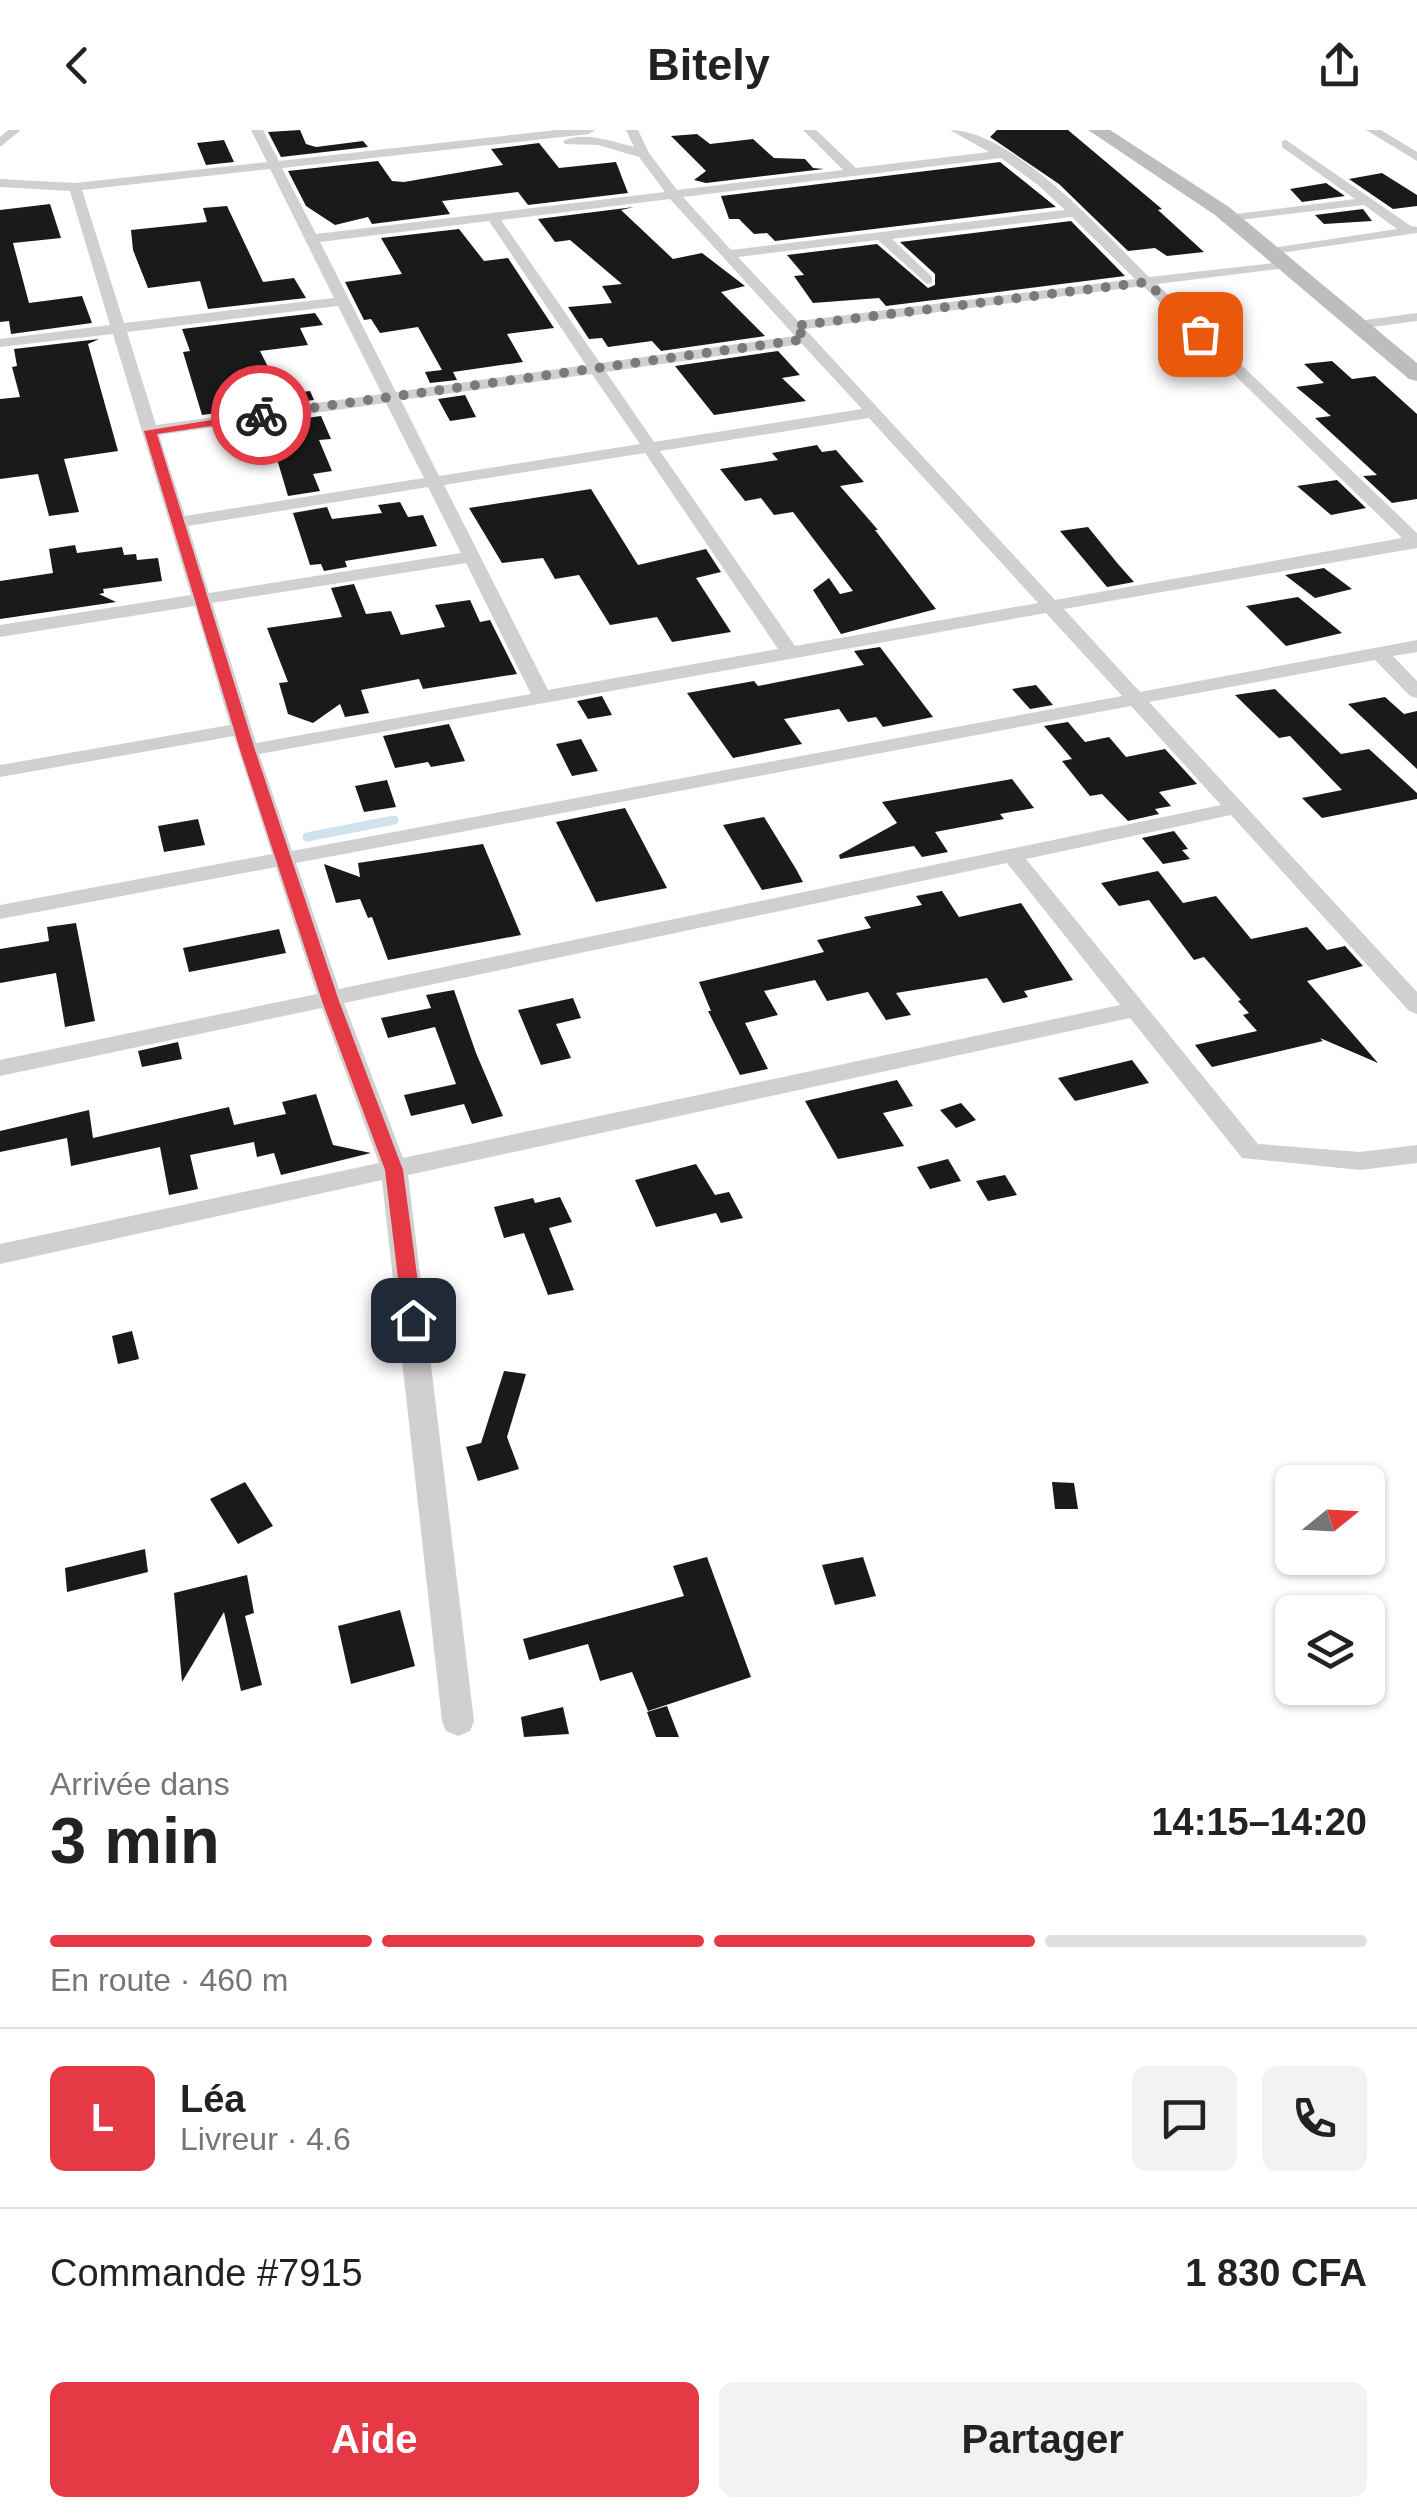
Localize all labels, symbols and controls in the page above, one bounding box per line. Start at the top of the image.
icon: back [50,38,105,93]
icon: share [1312,38,1367,93]
text: Bitely [647,39,770,90]
pin [1158,292,1243,377]
icon: bag [1173,307,1228,362]
courier [211,365,311,465]
icon: bike [234,388,289,443]
pin [371,1278,456,1363]
icon: home [386,1293,441,1348]
north arrow [1275,1465,1385,1575]
map controls [1275,1465,1385,1705]
button: layers [1275,1595,1385,1705]
text: Arrivée dans [50,1766,230,1802]
text: 14:15–14:20 [1151,1801,1367,1843]
text: 3 min [50,1804,220,1877]
text: En route · 460 m [50,1962,288,1998]
button: chat [1132,2066,1237,2171]
button: phone [1262,2066,1367,2171]
text: Léa [180,2078,245,2120]
text: L [91,2097,114,2139]
text: Livreur · 4.6 [180,2121,351,2157]
text: Commande #7915 [50,2252,363,2294]
text: 1 830 CFA [1185,2252,1367,2294]
button: Aide [50,2382,699,2497]
button: Partager [719,2382,1367,2497]

